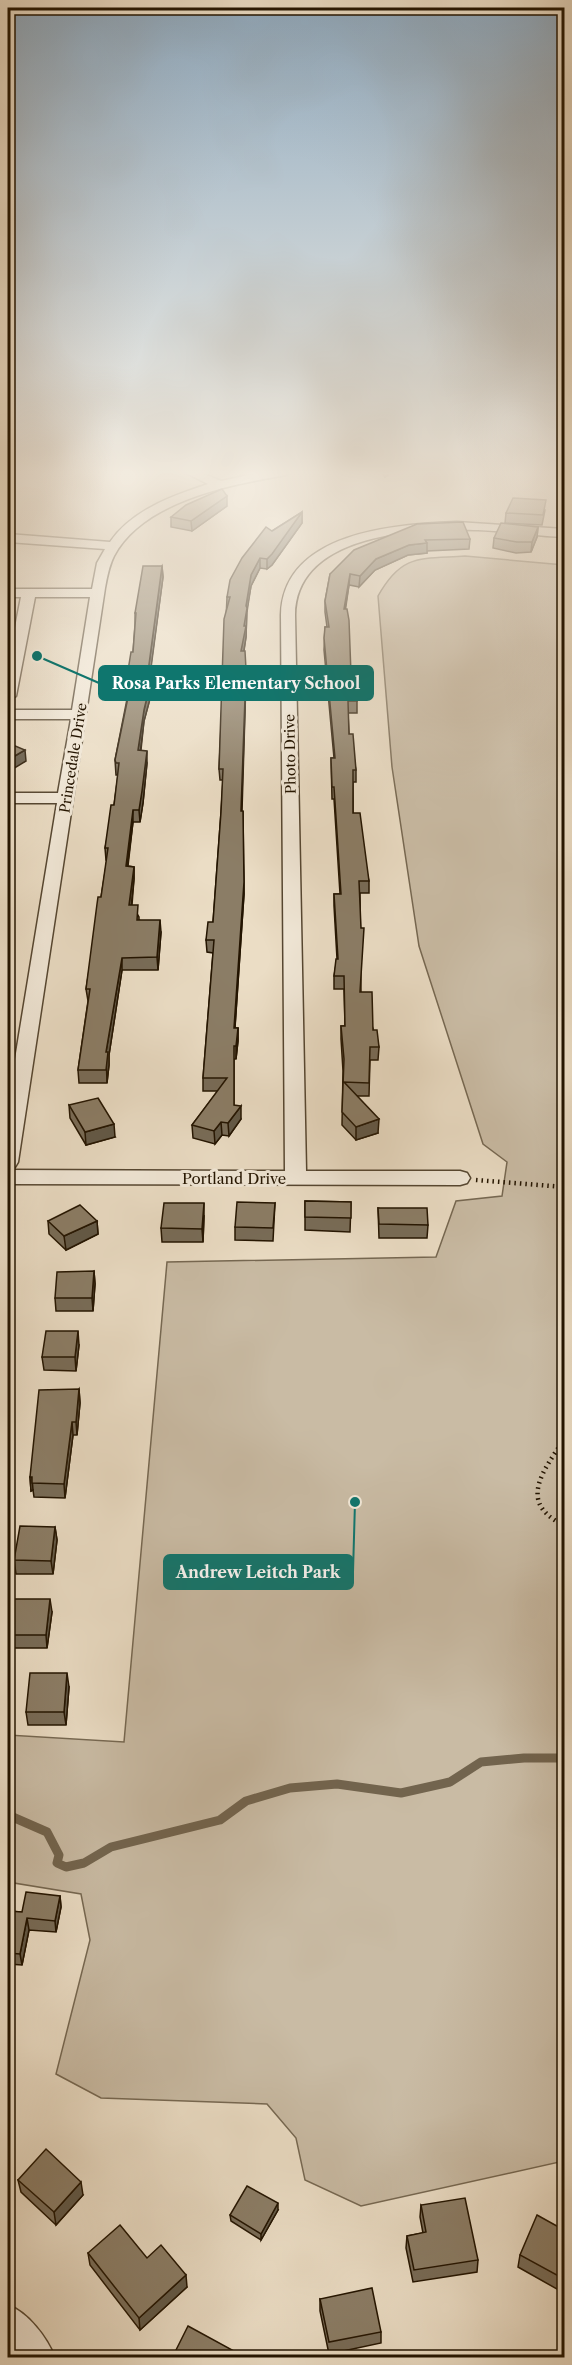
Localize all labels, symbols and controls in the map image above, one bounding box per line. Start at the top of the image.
callout: Rosa Parks Elementary School [99,666,373,700]
text: Rosa Parks Elementary School [112,673,361,693]
street label: Princedale Drive [55,701,91,814]
street label: Photo Drive [280,714,300,794]
street label: Portland Drive [182,1169,286,1188]
callout: Andrew Leitch Park [164,1555,353,1589]
text: Andrew Leitch Park [175,1562,341,1582]

